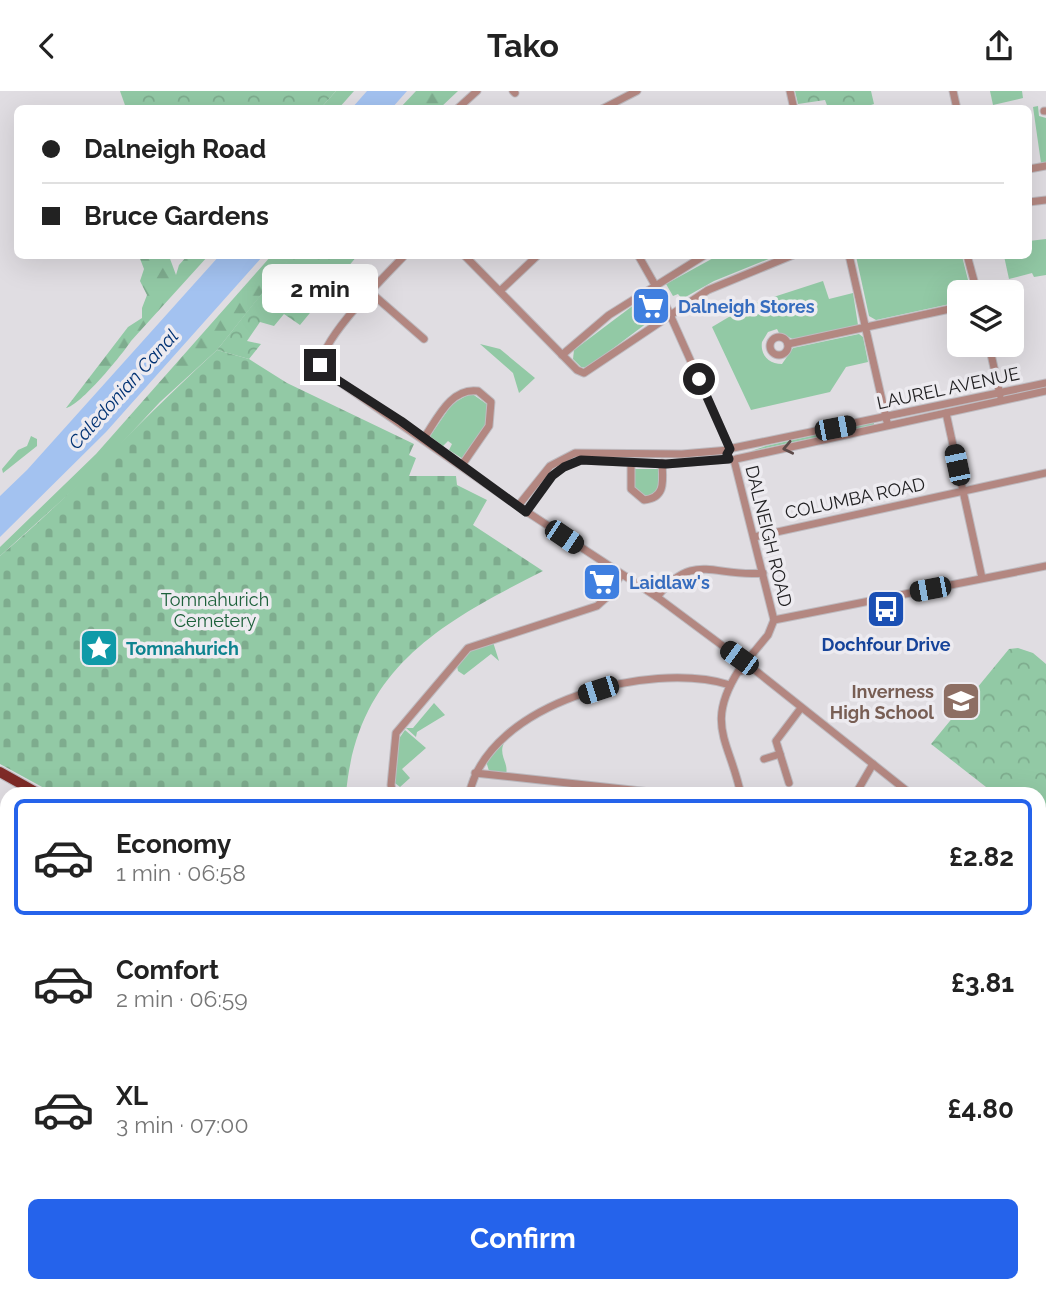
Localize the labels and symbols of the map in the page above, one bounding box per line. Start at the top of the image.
callout: 2 min [262,264,378,313]
supermarket icon: Dalneigh Stores [630,285,672,327]
place label: Dalneigh Stores [678,296,815,317]
water label: Caledonian Canal [64,325,182,453]
route end [304,349,336,381]
route start [683,363,715,395]
street label: LAUREL AVENUE [875,363,1021,413]
car [813,414,858,442]
one-way arrow [782,439,794,454]
car [943,442,972,488]
street label: DALNEIGH ROAD [741,463,797,609]
street label: COLUMBA ROAD [783,473,927,523]
car [541,517,588,557]
supermarket icon: Laidlaw's [581,561,623,603]
place label: Laidlaw's [629,572,710,593]
car [908,575,953,603]
bus stop icon: Dochfour Drive [865,588,907,630]
park label: Tomnahurich Cemetery [161,589,269,631]
place icon: Tomnahurich [78,627,120,669]
place label: Dochfour Drive [822,634,951,655]
car [716,637,763,679]
place label: Tomnahurich [126,638,239,659]
car [575,674,622,706]
school or university icon: Inverness High School [940,680,982,722]
place label: Inverness High School [830,681,934,723]

